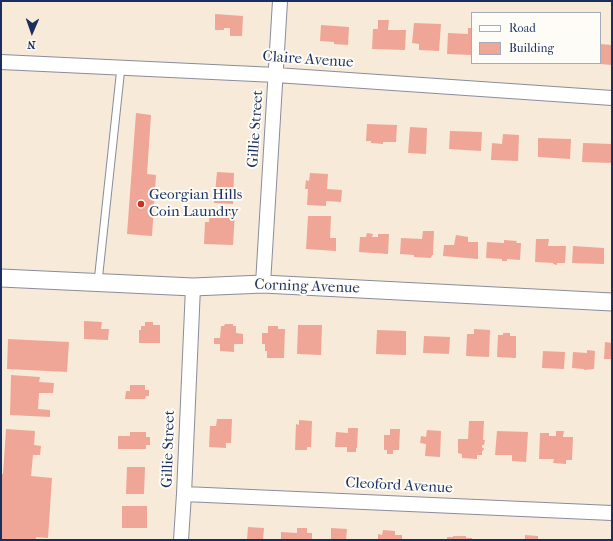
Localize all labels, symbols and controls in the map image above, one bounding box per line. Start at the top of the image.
north arrow [12,12,52,52]
legend [471,12,601,64]
text: Road [509,21,536,35]
text: N [27,38,36,51]
text: Building [509,41,554,55]
street label: Claire Avenue [262,48,354,72]
street label: Gillie Street [244,90,268,168]
place label: Georgian Hills Coin Laundry [149,186,242,221]
marker: Georgian Hills Coin Laundry [136,199,146,209]
street label: Corning Avenue [254,276,360,298]
street label: Gillie Street [159,410,179,488]
street label: Cleoford Avenue [345,474,453,498]

